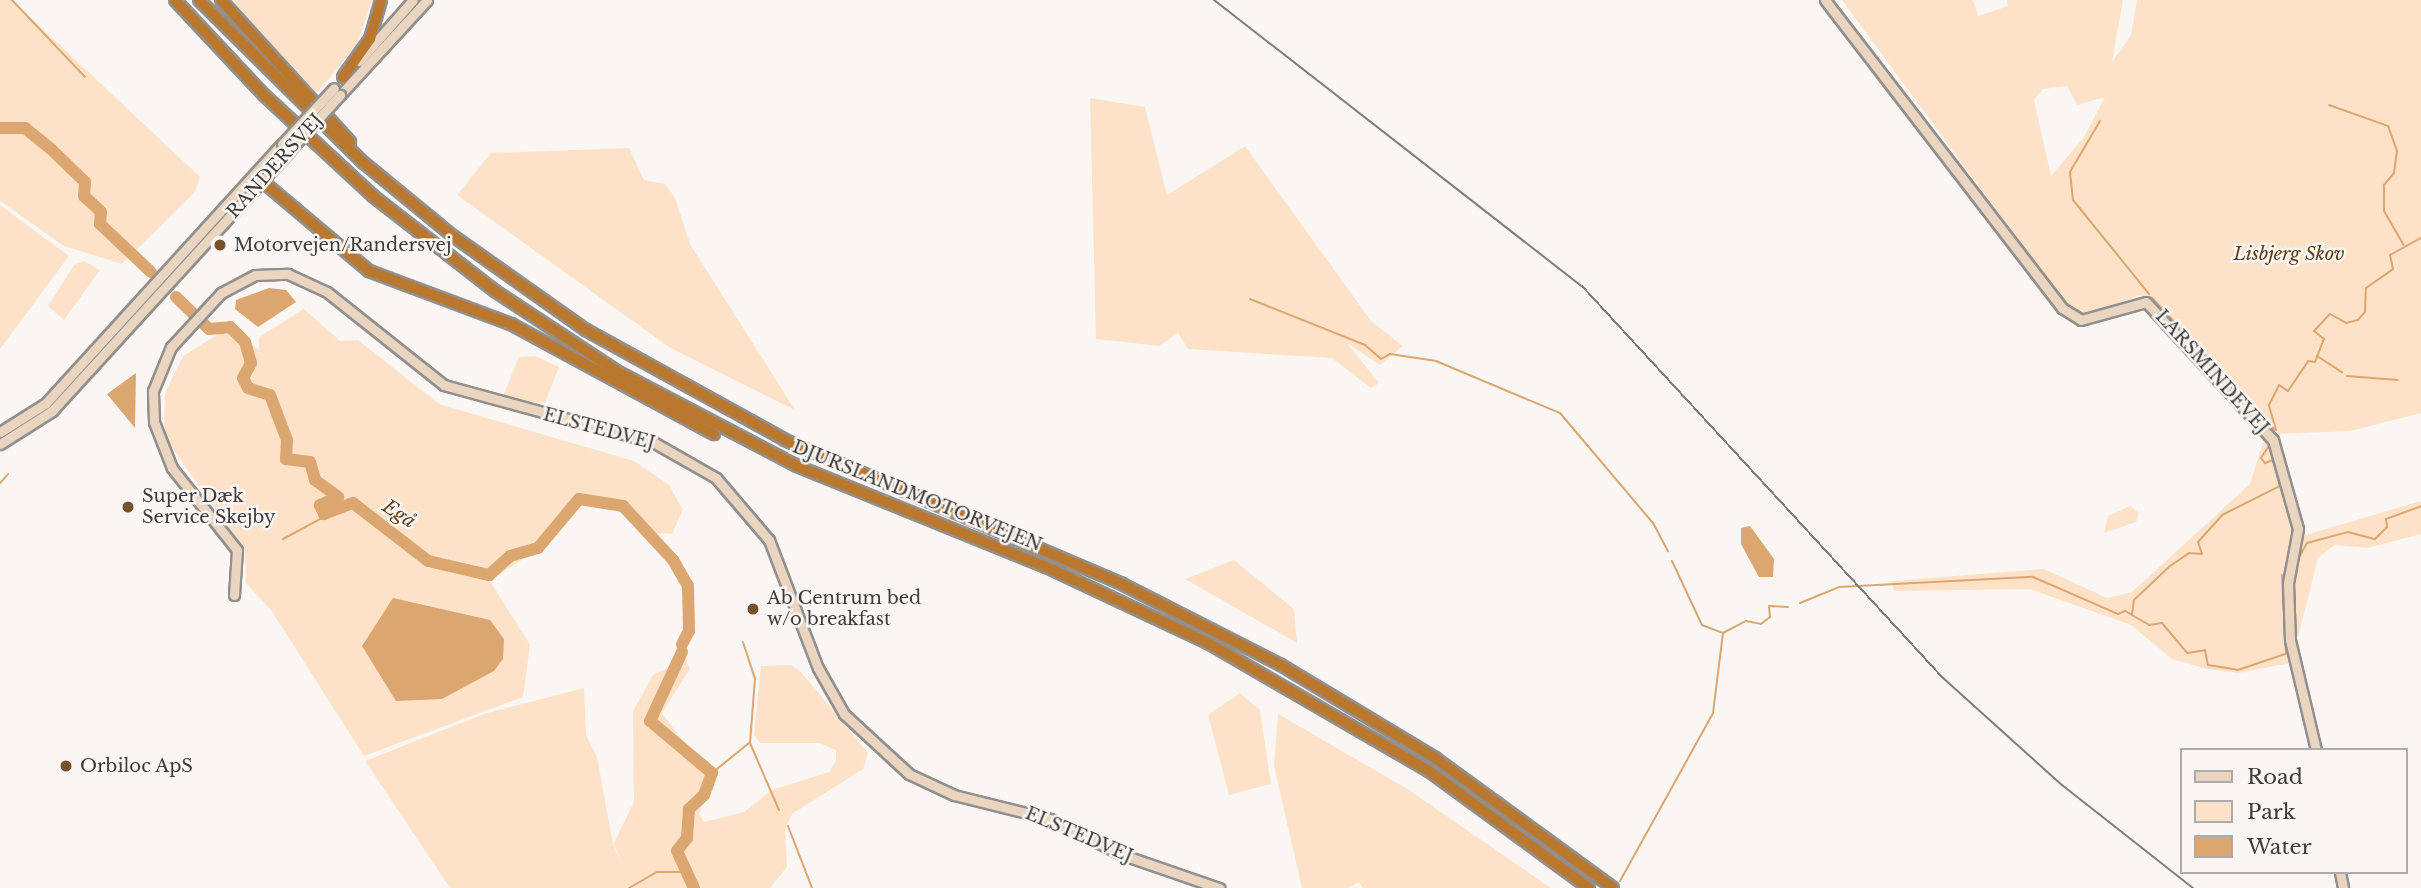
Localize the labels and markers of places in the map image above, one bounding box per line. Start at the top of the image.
place label: Motorvejen/Randersvej [234,234,451,256]
marker: Motorvejen/Randersvej [212,237,228,253]
place label: Super Dæk Service Skejby [142,486,276,528]
marker: Super Dæk Service Skejby [120,499,136,515]
place label: Ab Centrum bed w/o breakfast [767,588,921,630]
marker: Ab Centrum bed w/o breakfast [745,601,761,617]
place label: Orbiloc ApS [80,755,194,777]
marker: Orbiloc ApS [58,758,74,774]

